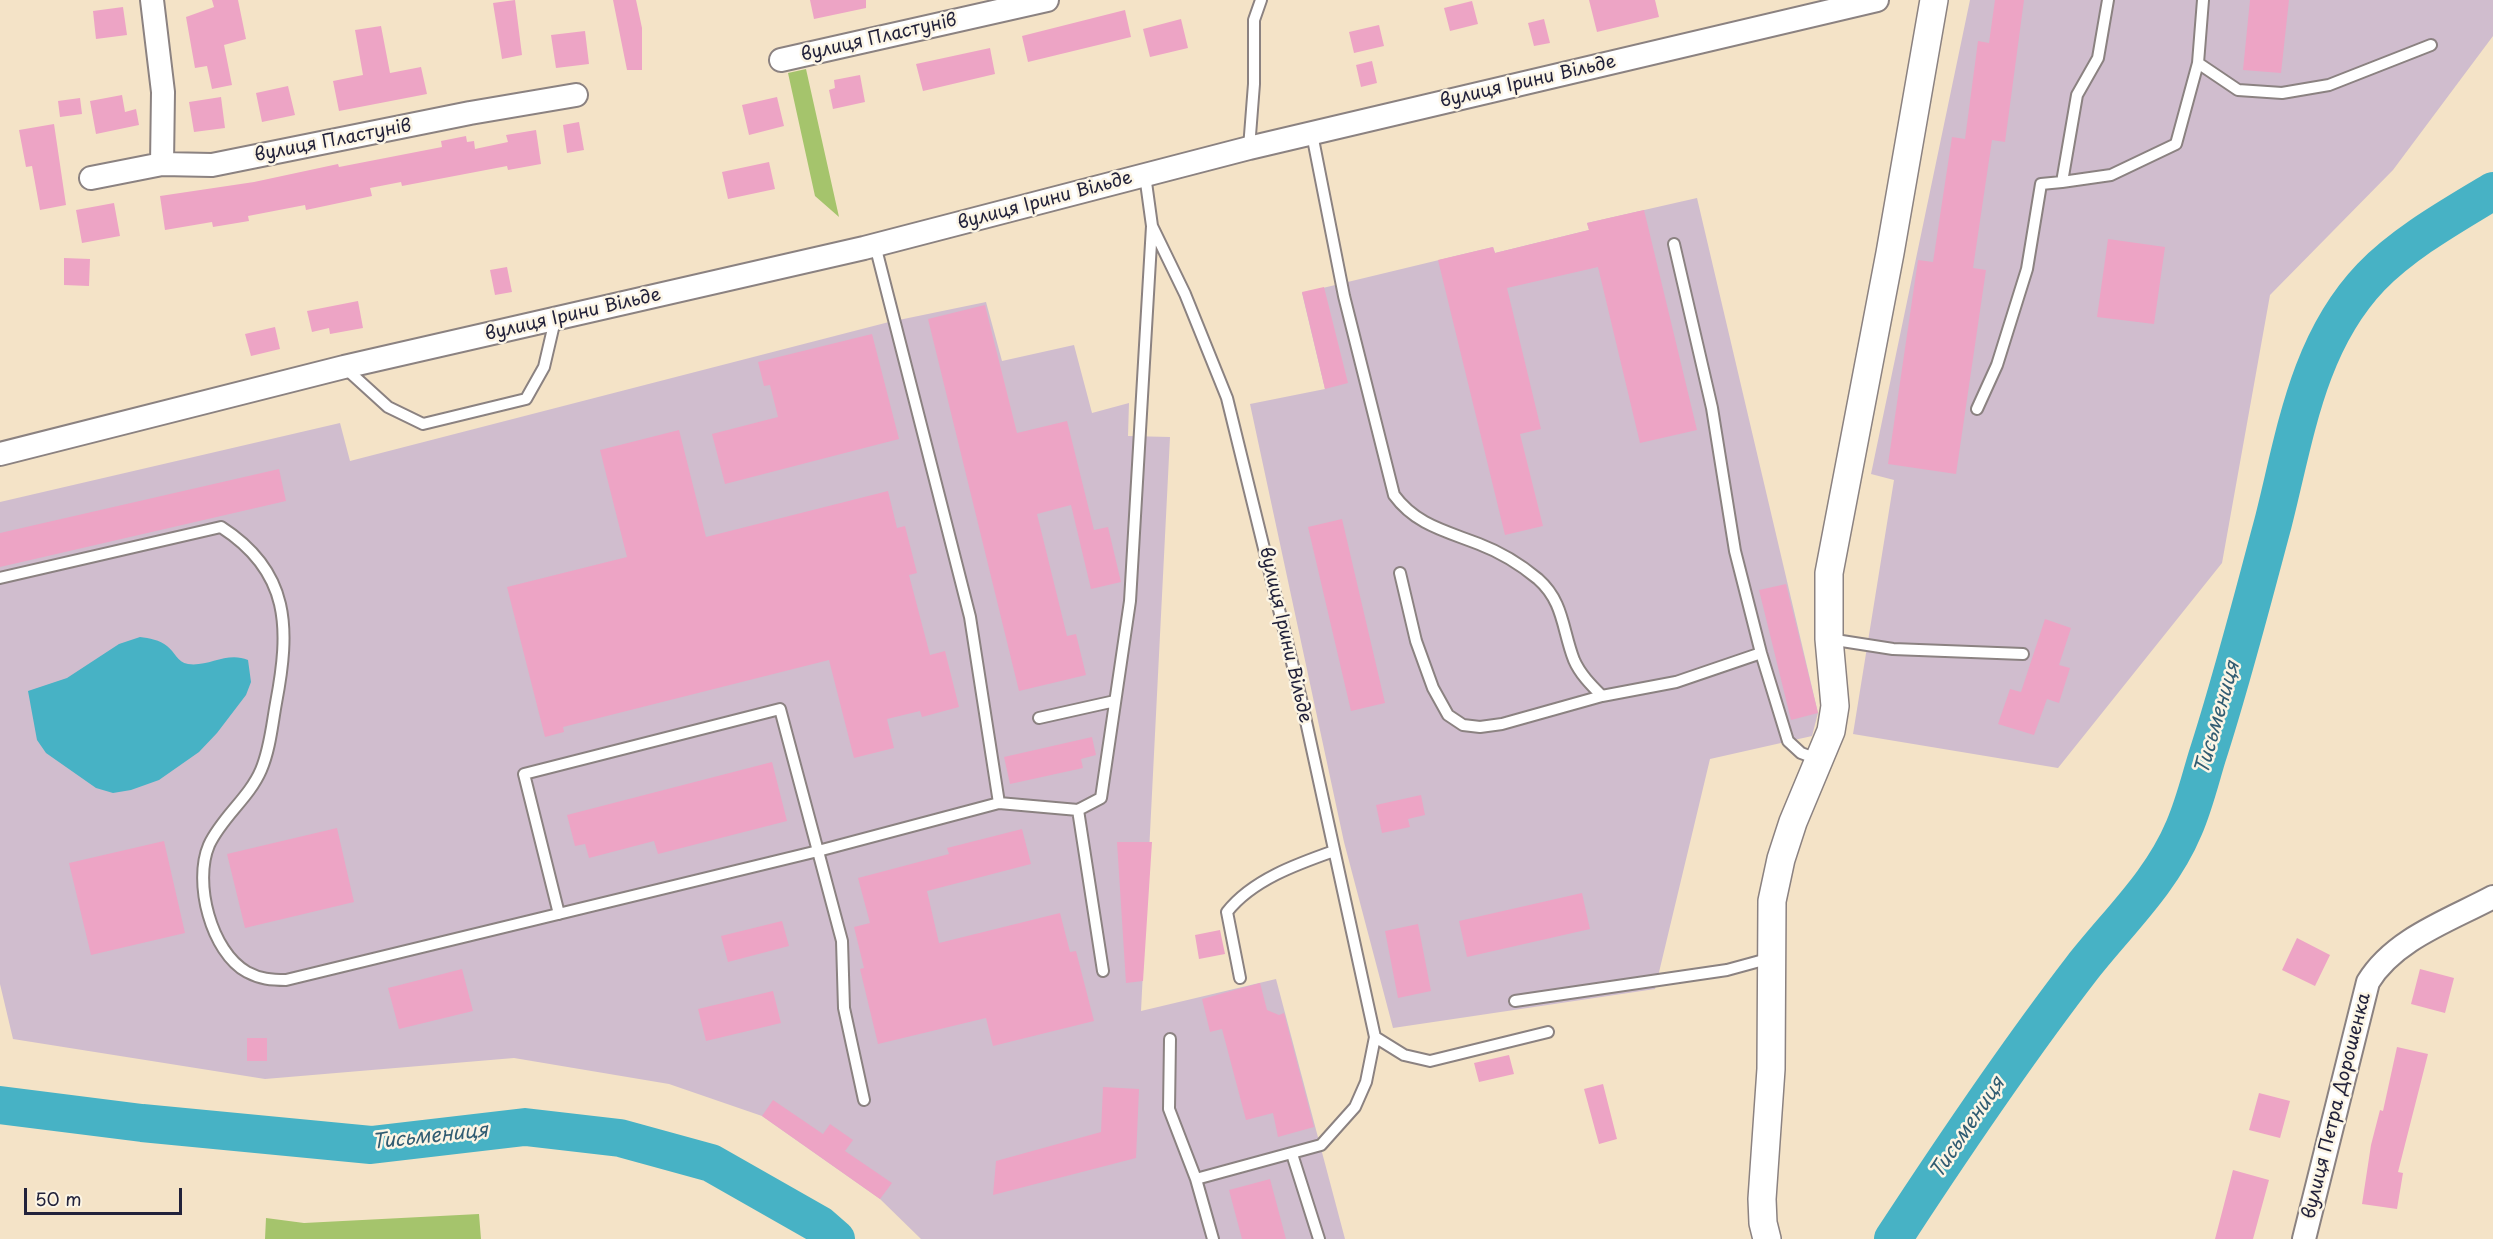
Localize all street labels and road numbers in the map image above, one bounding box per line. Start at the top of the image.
street label: вулиця Пластунів [799,10,959,66]
street label: вулиця Ірини Вільде [1438,51,1618,113]
street label: вулиця Пластунів [253,115,413,167]
street label: вулиця Ірини Вільде [955,167,1135,235]
street label: вулиця Ірини Вільде [483,284,663,346]
street label: вулиця Ірини Вільде [1254,545,1316,725]
street label: вулиця Петра Дорошенка [2298,991,2376,1221]

